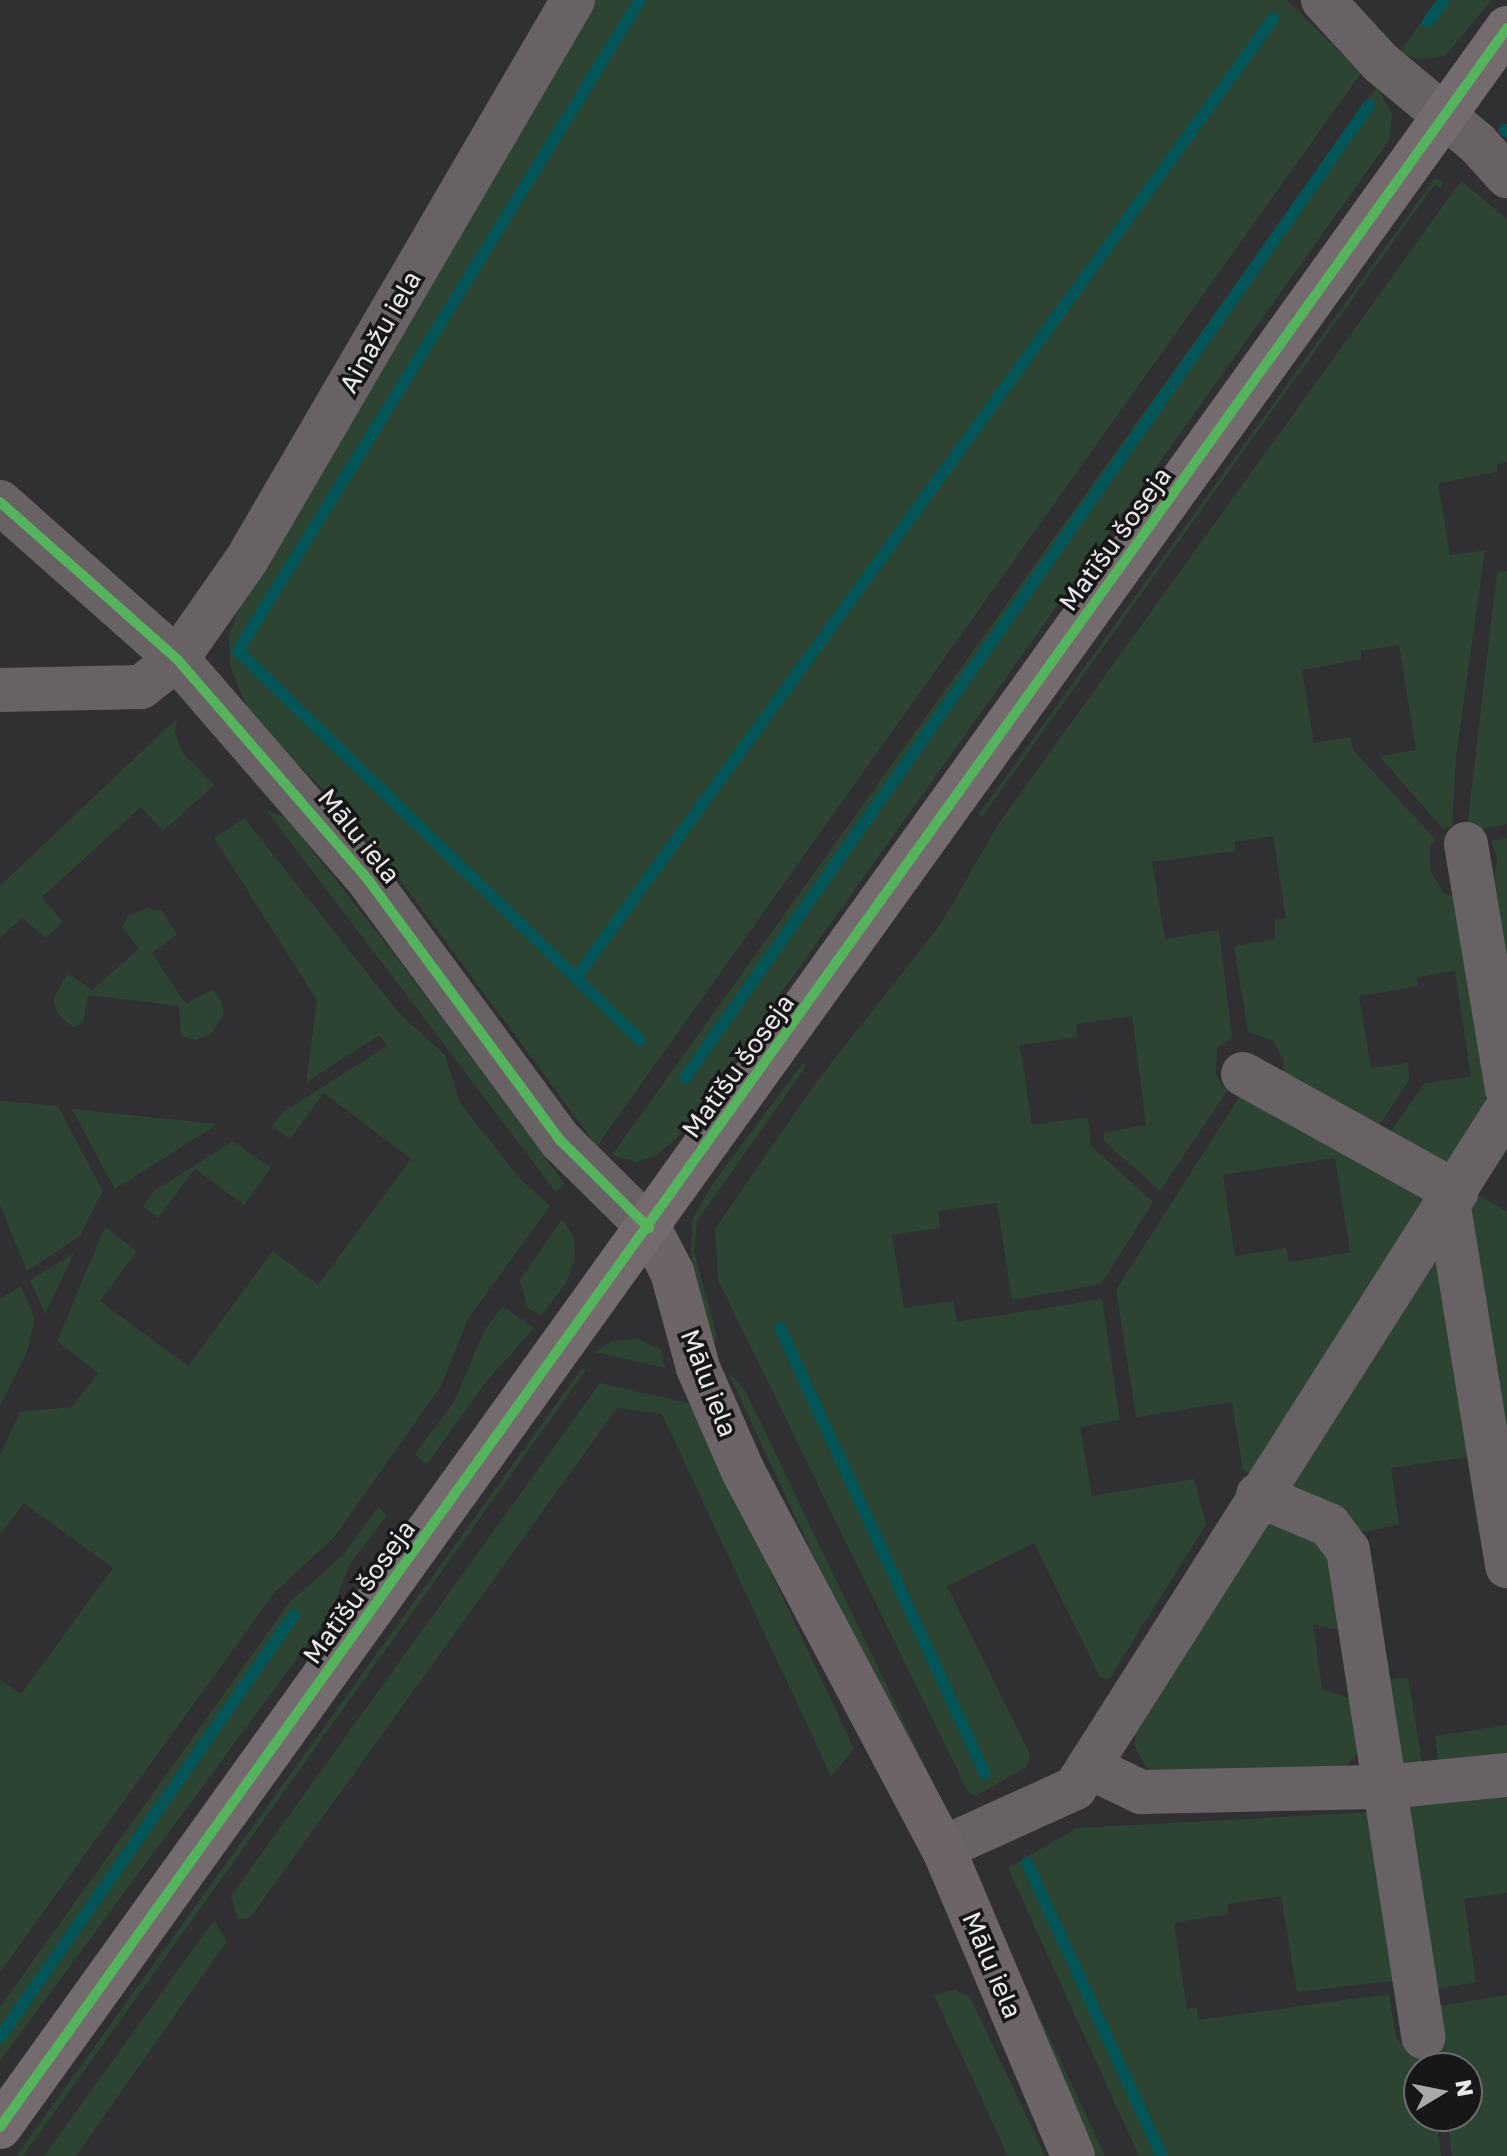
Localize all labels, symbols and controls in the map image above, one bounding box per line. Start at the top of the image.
street label: Ainažu iela [333,265,427,399]
street label: Matīšu šoseja [1052,461,1178,617]
street label: Mālu iela [311,782,407,890]
street label: Matīšu šoseja [675,988,801,1144]
street label: Mālu iela [674,1325,744,1441]
street label: Matīšu šoseja [296,1514,422,1670]
street label: Mālu iela [956,1907,1028,2023]
north arrow [1403,2052,1483,2132]
text: N [1450,2078,1480,2099]

